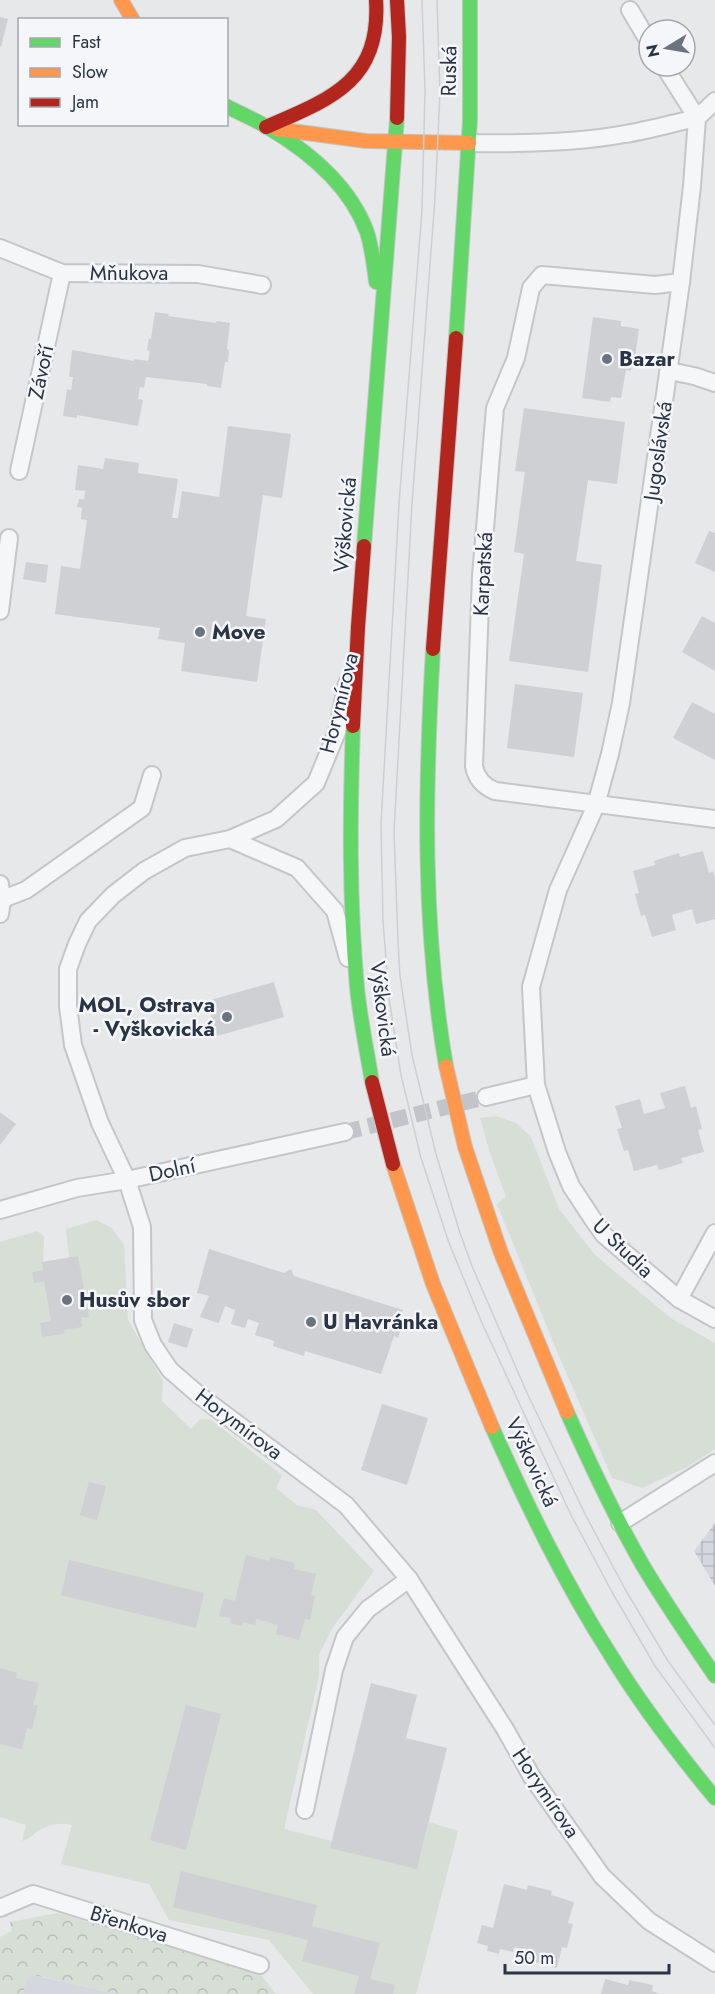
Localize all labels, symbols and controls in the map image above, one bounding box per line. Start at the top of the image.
legend [18,18,228,126]
north arrow [637,18,697,78]
text: Fast [72,29,101,55]
text: N [640,42,665,59]
street label: Ruská [434,45,464,97]
text: Slow [72,59,109,85]
text: Jam [70,89,99,115]
street label: Mňukova [90,258,168,288]
street label: Závoří [21,341,62,402]
place label: Bazar [619,344,676,374]
marker: Bazar [600,352,614,366]
street label: Jugoslávská [636,399,680,506]
street label: Výškovická [326,476,364,574]
street label: Karpatská [466,531,500,617]
place label: Move [212,617,266,647]
marker: Move [193,625,207,639]
street label: Horymírova [312,650,366,756]
street label: Výškovická [362,960,404,1058]
place label: MOL, Ostrava - Vyškovická [79,990,215,1044]
marker: MOL, Ostrava - Vyškovická [220,1010,234,1024]
street label: Dolní [146,1150,200,1190]
street label: U Studia [586,1211,660,1285]
place label: Husův sbor [79,1285,191,1315]
marker: Husův sbor [60,1293,74,1307]
place label: U Havránka [323,1307,438,1337]
marker: U Havránka [304,1315,318,1329]
street label: Horymírova [189,1381,289,1467]
street label: Výškovická [498,1412,566,1512]
street label: Horymírova [505,1742,587,1844]
street label: Břenkova [86,1898,172,1950]
scale bar [505,1937,668,1975]
text: 50 m [514,1945,554,1971]

